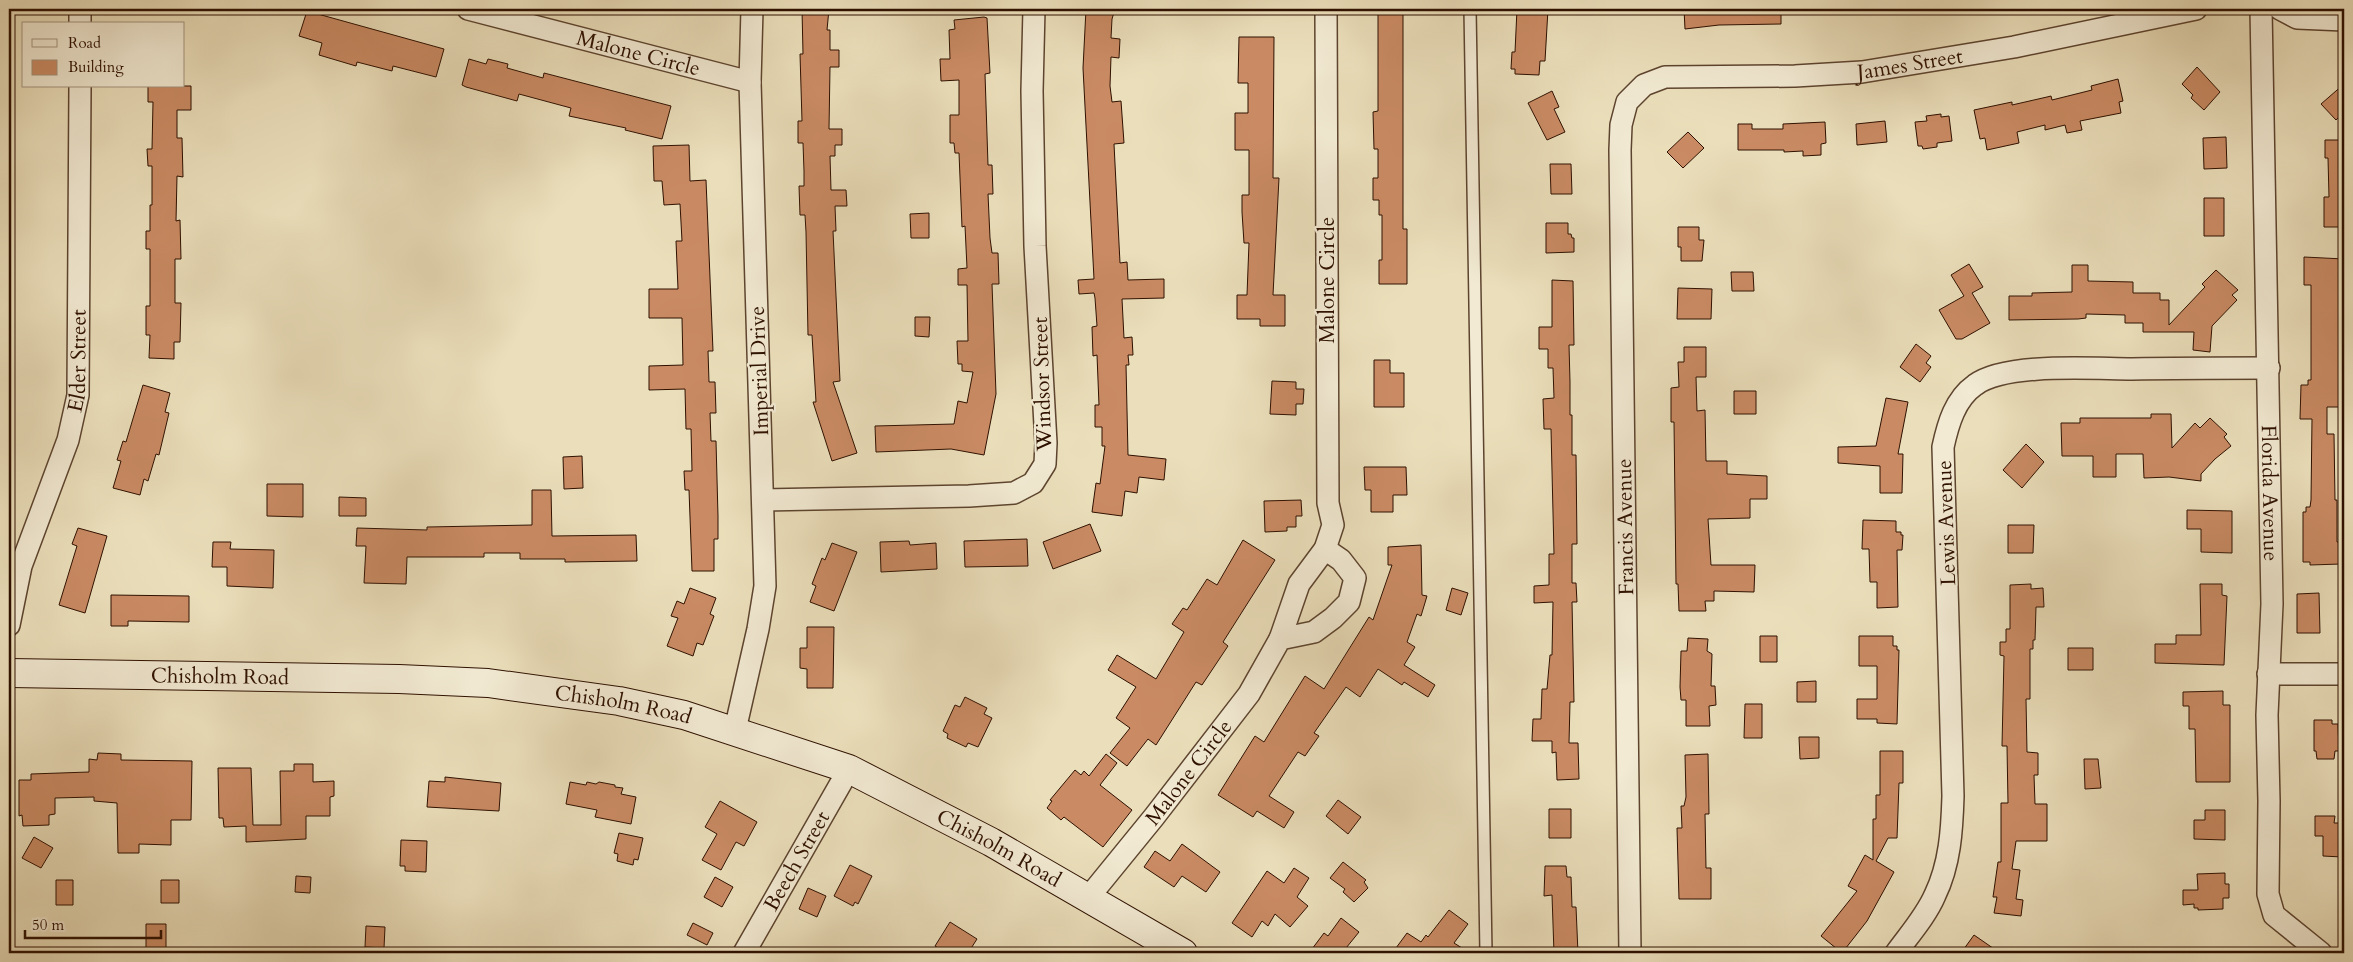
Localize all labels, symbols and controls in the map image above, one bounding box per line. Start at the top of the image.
legend [22,22,185,88]
street label: Malone Circle [573,24,703,84]
text: Road [68,33,101,53]
street label: James Street [1853,42,1965,87]
text: Building [68,57,124,77]
street label: Malone Circle [1313,217,1342,343]
street label: Imperial Drive [743,305,776,436]
street label: Elder Street [61,309,94,415]
street label: Windsor Street [1026,316,1059,453]
street label: Florida Avenue [2254,425,2285,561]
street label: Francis Avenue [1610,458,1641,596]
street label: Lewis Avenue [1930,460,1963,586]
street label: Chisholm Road [151,661,289,692]
street label: Chisholm Road [553,678,695,732]
street label: Malone Circle [1139,714,1239,832]
street label: Chisholm Road [931,802,1066,895]
street label: Beech Street [757,806,837,916]
scale bar [25,907,161,939]
text: 50 m [32,915,64,935]

